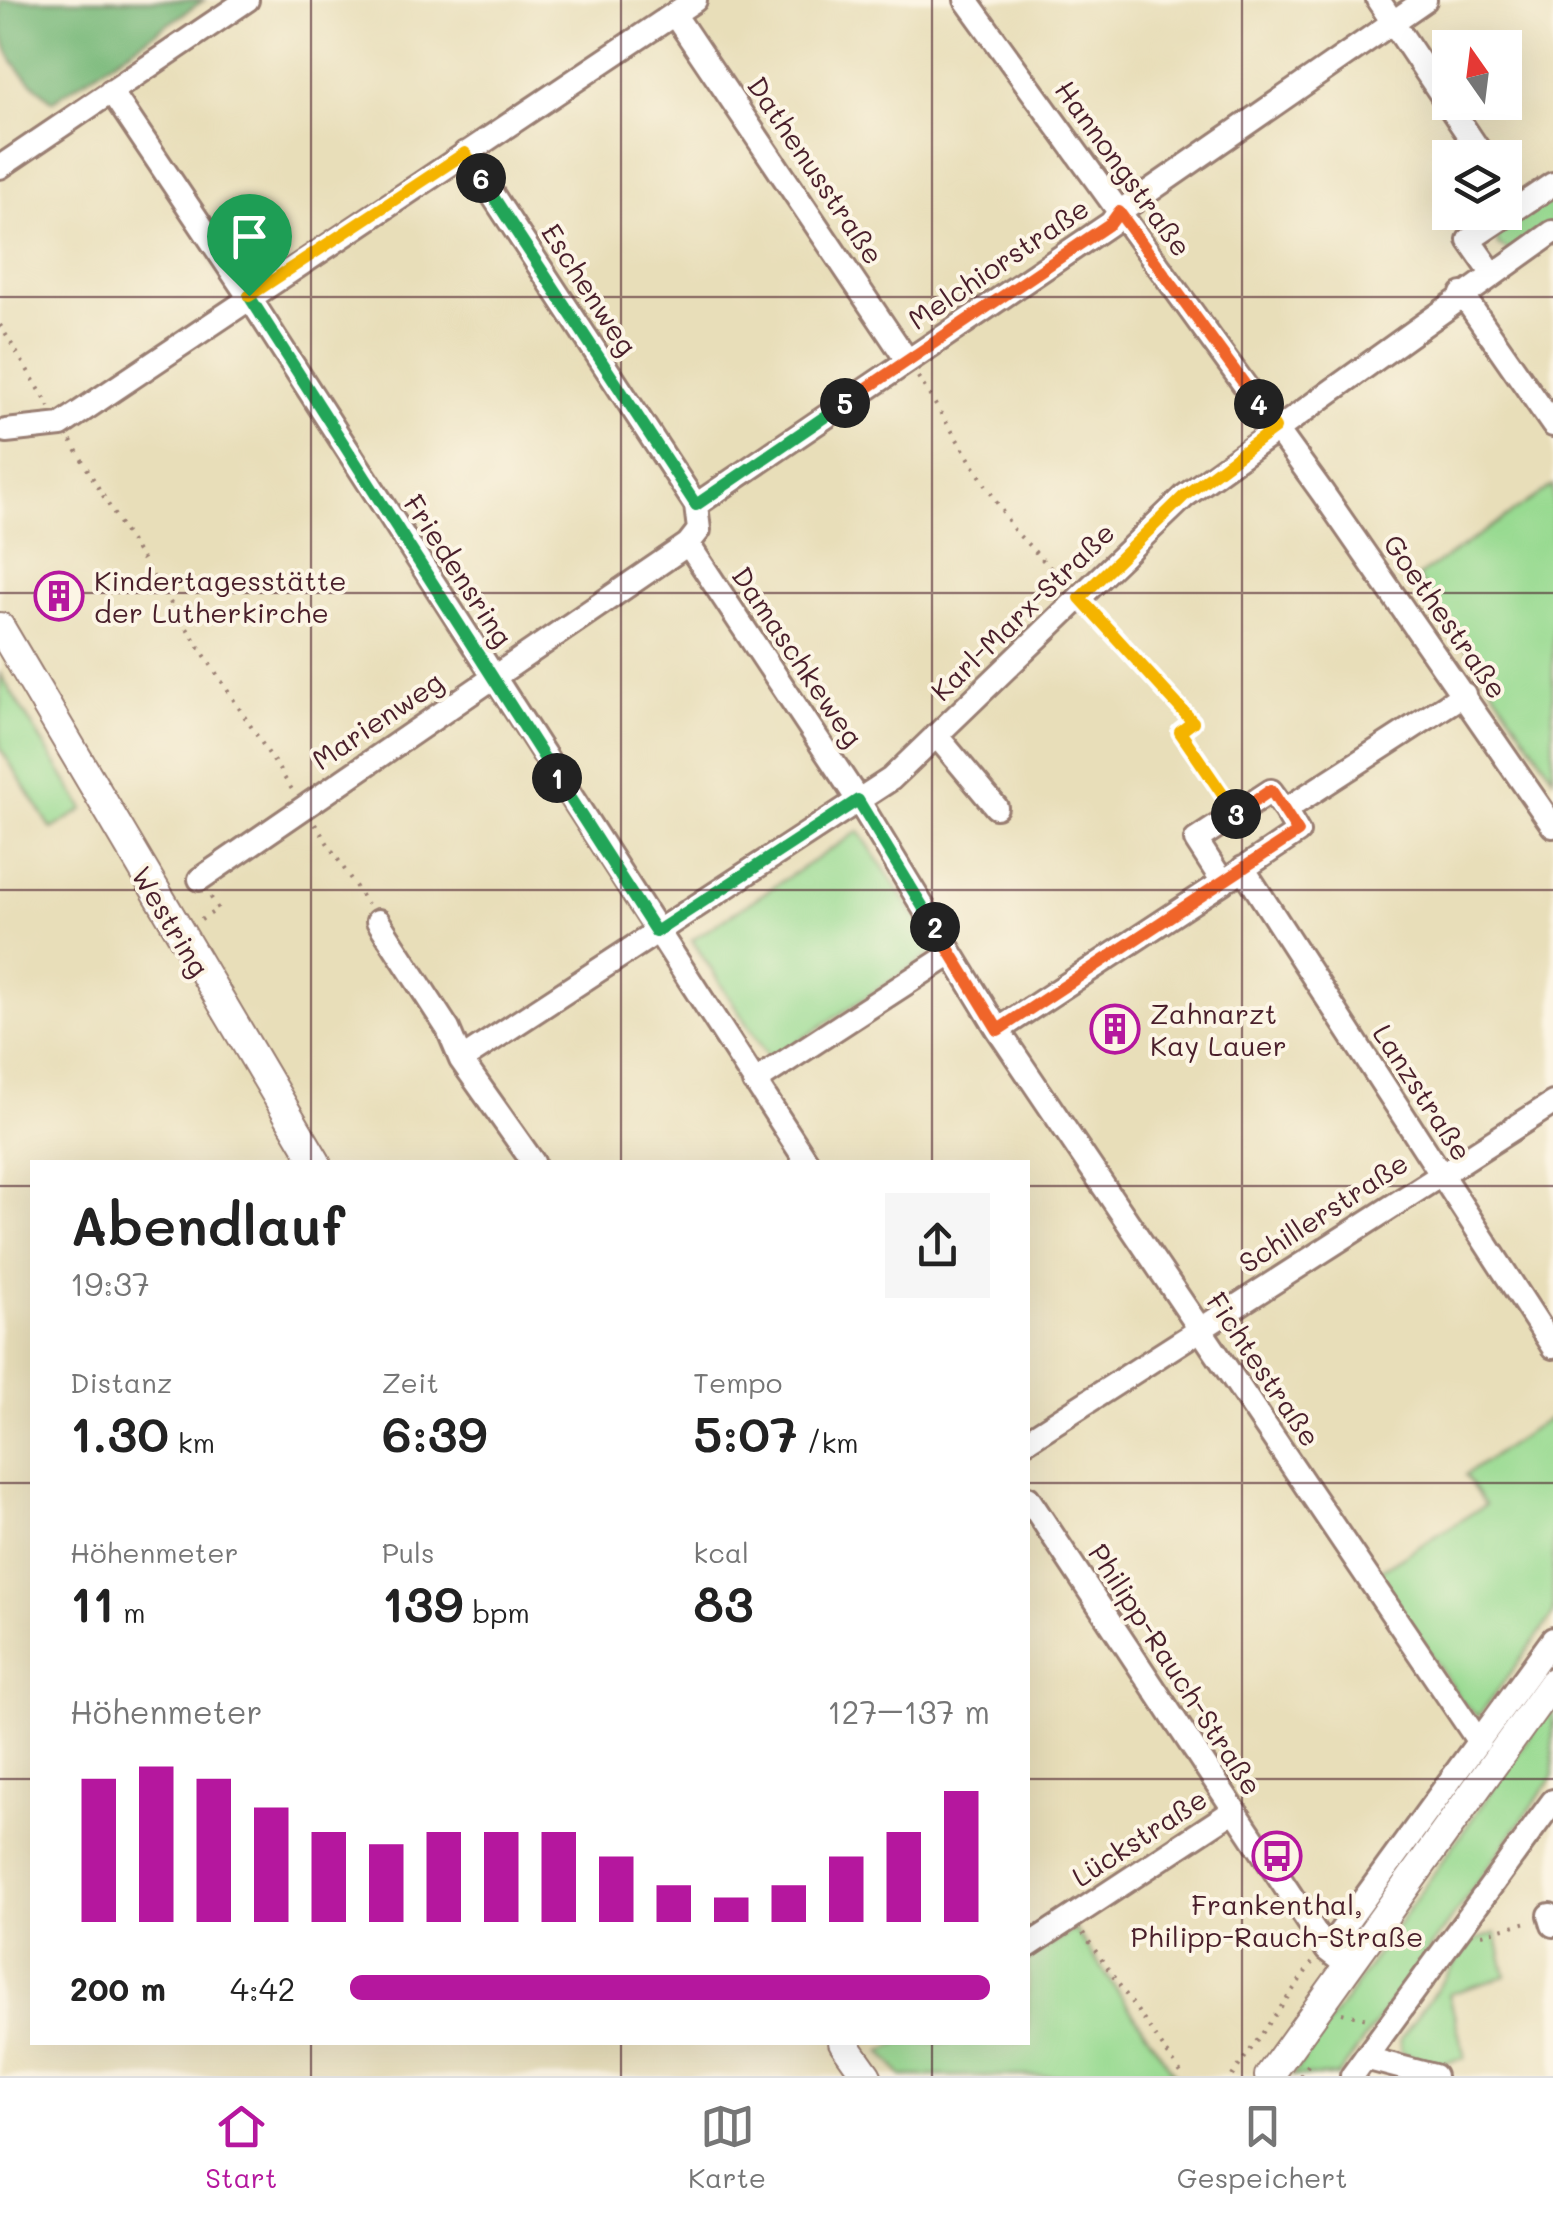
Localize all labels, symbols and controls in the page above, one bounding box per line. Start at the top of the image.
north arrow [1432,30,1522,120]
map controls [1432,30,1522,230]
street label: Dathenusstraße [740,69,892,271]
street label: Hannongstraße [1048,73,1200,263]
button: layers [1432,140,1522,230]
pin: 6 [456,153,506,203]
text: 6 [473,160,489,196]
street label: Melchiorstraße [901,189,1095,337]
pin [207,194,292,297]
icon: arrive [222,209,277,264]
street label: Eschenweg [534,216,646,362]
pin: 5 [820,378,870,428]
pin: 4 [1234,379,1284,429]
text: 5 [837,385,853,421]
text: 4 [1250,386,1268,422]
street label: Friedensring [396,487,522,653]
street label: Karl-Marx-Straße [922,514,1122,708]
street label: Goethestraße [1376,527,1516,705]
street label: Damaschkeweg [724,559,872,753]
place label: Kindertagesstätte der Lutherkirche [94,562,347,630]
building icon: Kindertagesstätte der Lutherkirche [33,570,85,622]
street label: Marienweg [305,663,449,777]
pin: 1 [532,753,582,803]
text: 1 [551,760,563,796]
pin: 3 [1211,789,1261,839]
text: 3 [1228,796,1244,832]
street label: Westring [124,859,218,983]
pin: 2 [910,902,960,952]
text: 2 [927,909,943,945]
place label: Zahnarzt Kay Lauer [1150,995,1287,1063]
building icon: Zahnarzt Kay Lauer [1089,1003,1141,1055]
street label: Lanzstraße [1365,1017,1481,1167]
street label: Schillerstraße [1232,1144,1414,1280]
text: Abendlauf [70,1188,345,1260]
button: share [885,1193,990,1298]
text: 19:37 [70,1262,150,1304]
street label: Fichtestraße [1199,1285,1329,1453]
text: Distanz [70,1364,172,1400]
text: Zeit [382,1364,439,1400]
text: Tempo [693,1364,782,1400]
text: 1.30 [70,1400,169,1466]
text: 6:39 [382,1400,487,1466]
text: 5:07 [693,1400,798,1466]
text: km [169,1424,215,1460]
text: /km [798,1424,859,1460]
text: Höhenmeter [70,1534,239,1570]
text: Puls [382,1534,435,1570]
text: kcal [693,1534,749,1570]
street label: Philipp-Rauch-Straße [1081,1536,1271,1802]
text: 11 [70,1570,114,1636]
text: 139 [382,1570,464,1636]
text: 83 [693,1570,754,1636]
text: m [114,1594,146,1630]
text: bpm [464,1594,530,1630]
text: Höhenmeter [70,1690,263,1732]
text: 127–137 m [827,1690,990,1732]
street label: Lückstraße [1065,1780,1213,1894]
bus stop icon: Frankenthal, Philipp-Rauch-Straße [1251,1830,1303,1882]
place label: Frankenthal, Philipp-Rauch-Straße [1131,1886,1423,1954]
text: 200 m [70,1967,166,2009]
text: 4:42 [230,1967,295,2009]
tab: Start [205,2099,277,2195]
tab: Karte [688,2099,766,2195]
tab: Gespeichert [1177,2099,1348,2195]

